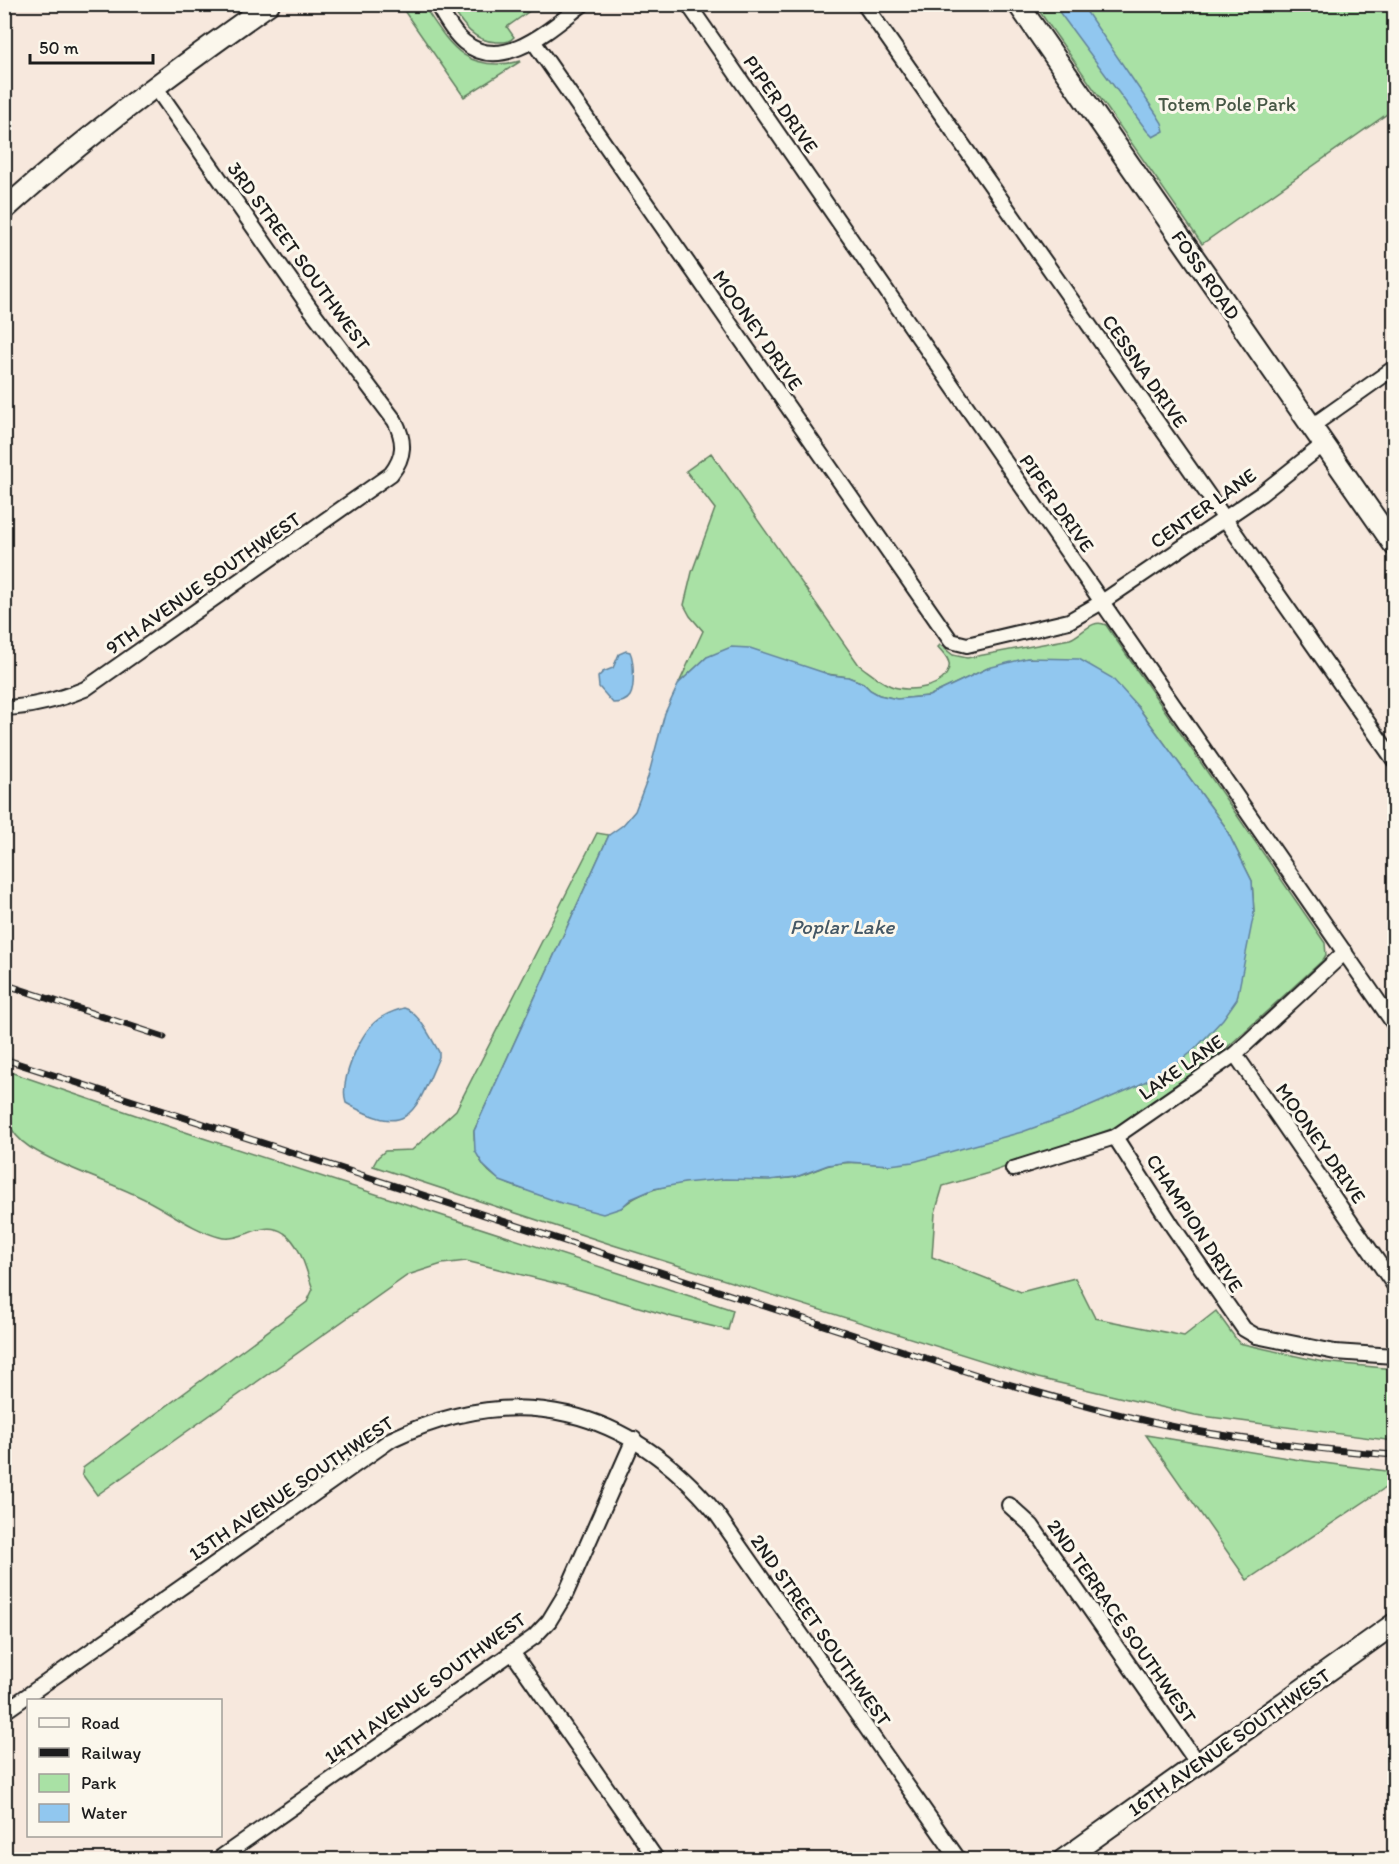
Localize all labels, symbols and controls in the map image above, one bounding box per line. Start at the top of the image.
scale bar [30,27,153,65]
text: 50 m [39,37,79,59]
street label: PIPER DRIVE [738,50,824,158]
park label: Totem Pole Park [1158,92,1296,116]
street label: 3RD STREET SOUTHWEST [222,157,376,355]
street label: FOSS ROAD [1166,226,1246,324]
street label: MOONEY DRIVE [708,265,808,395]
street label: CESSNA DRIVE [1097,310,1193,432]
street label: PIPER DRIVE [1014,449,1100,557]
street label: CENTER LANE [1145,463,1261,553]
street label: 9TH AVENUE SOUTHWEST [101,506,305,660]
water label: Poplar Lake [790,914,895,939]
street label: LAKE LANE [1134,1029,1228,1105]
street label: MOONEY DRIVE [1271,1078,1371,1208]
street label: CHAMPION DRIVE [1141,1149,1249,1297]
street label: 13TH AVENUE SOUTHWEST [184,1410,398,1566]
street label: 2ND TERRACE SOUTHWEST [1042,1514,1202,1728]
street label: 2ND STREET SOUTHWEST [746,1529,896,1731]
street label: 14TH AVENUE SOUTHWEST [319,1607,531,1769]
street label: 16TH AVENUE SOUTHWEST [1123,1663,1335,1821]
legend [27,1699,222,1837]
text: Road [81,1712,120,1734]
text: Railway [81,1742,142,1764]
text: Park [81,1772,116,1794]
text: Water [81,1802,127,1824]

